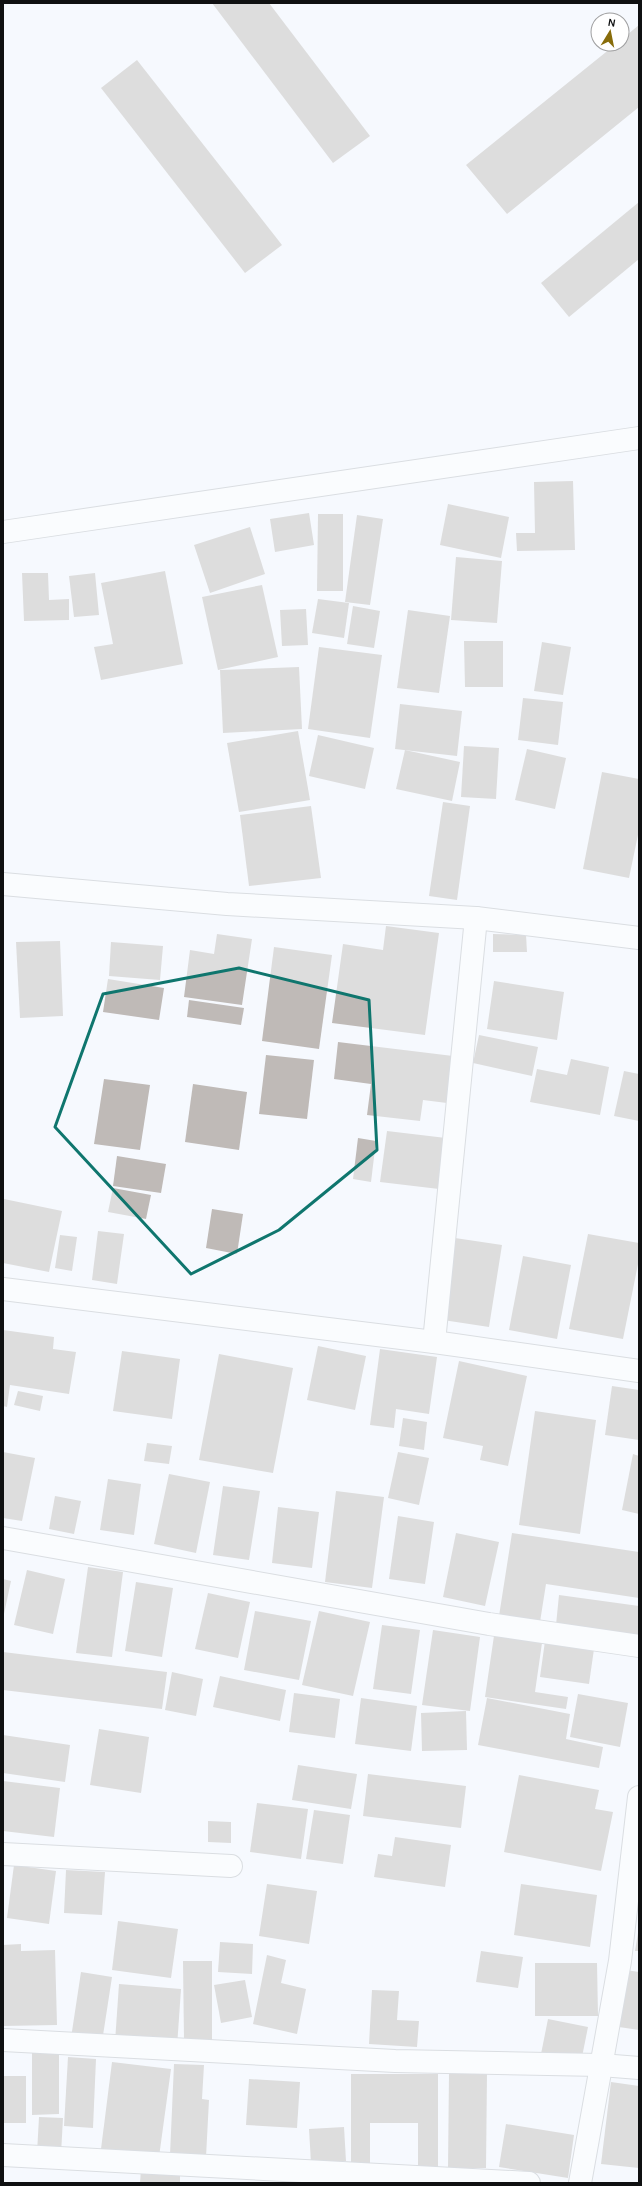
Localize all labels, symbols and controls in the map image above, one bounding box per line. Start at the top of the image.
north arrow [590,12,630,52]
text: N [607,16,617,30]

